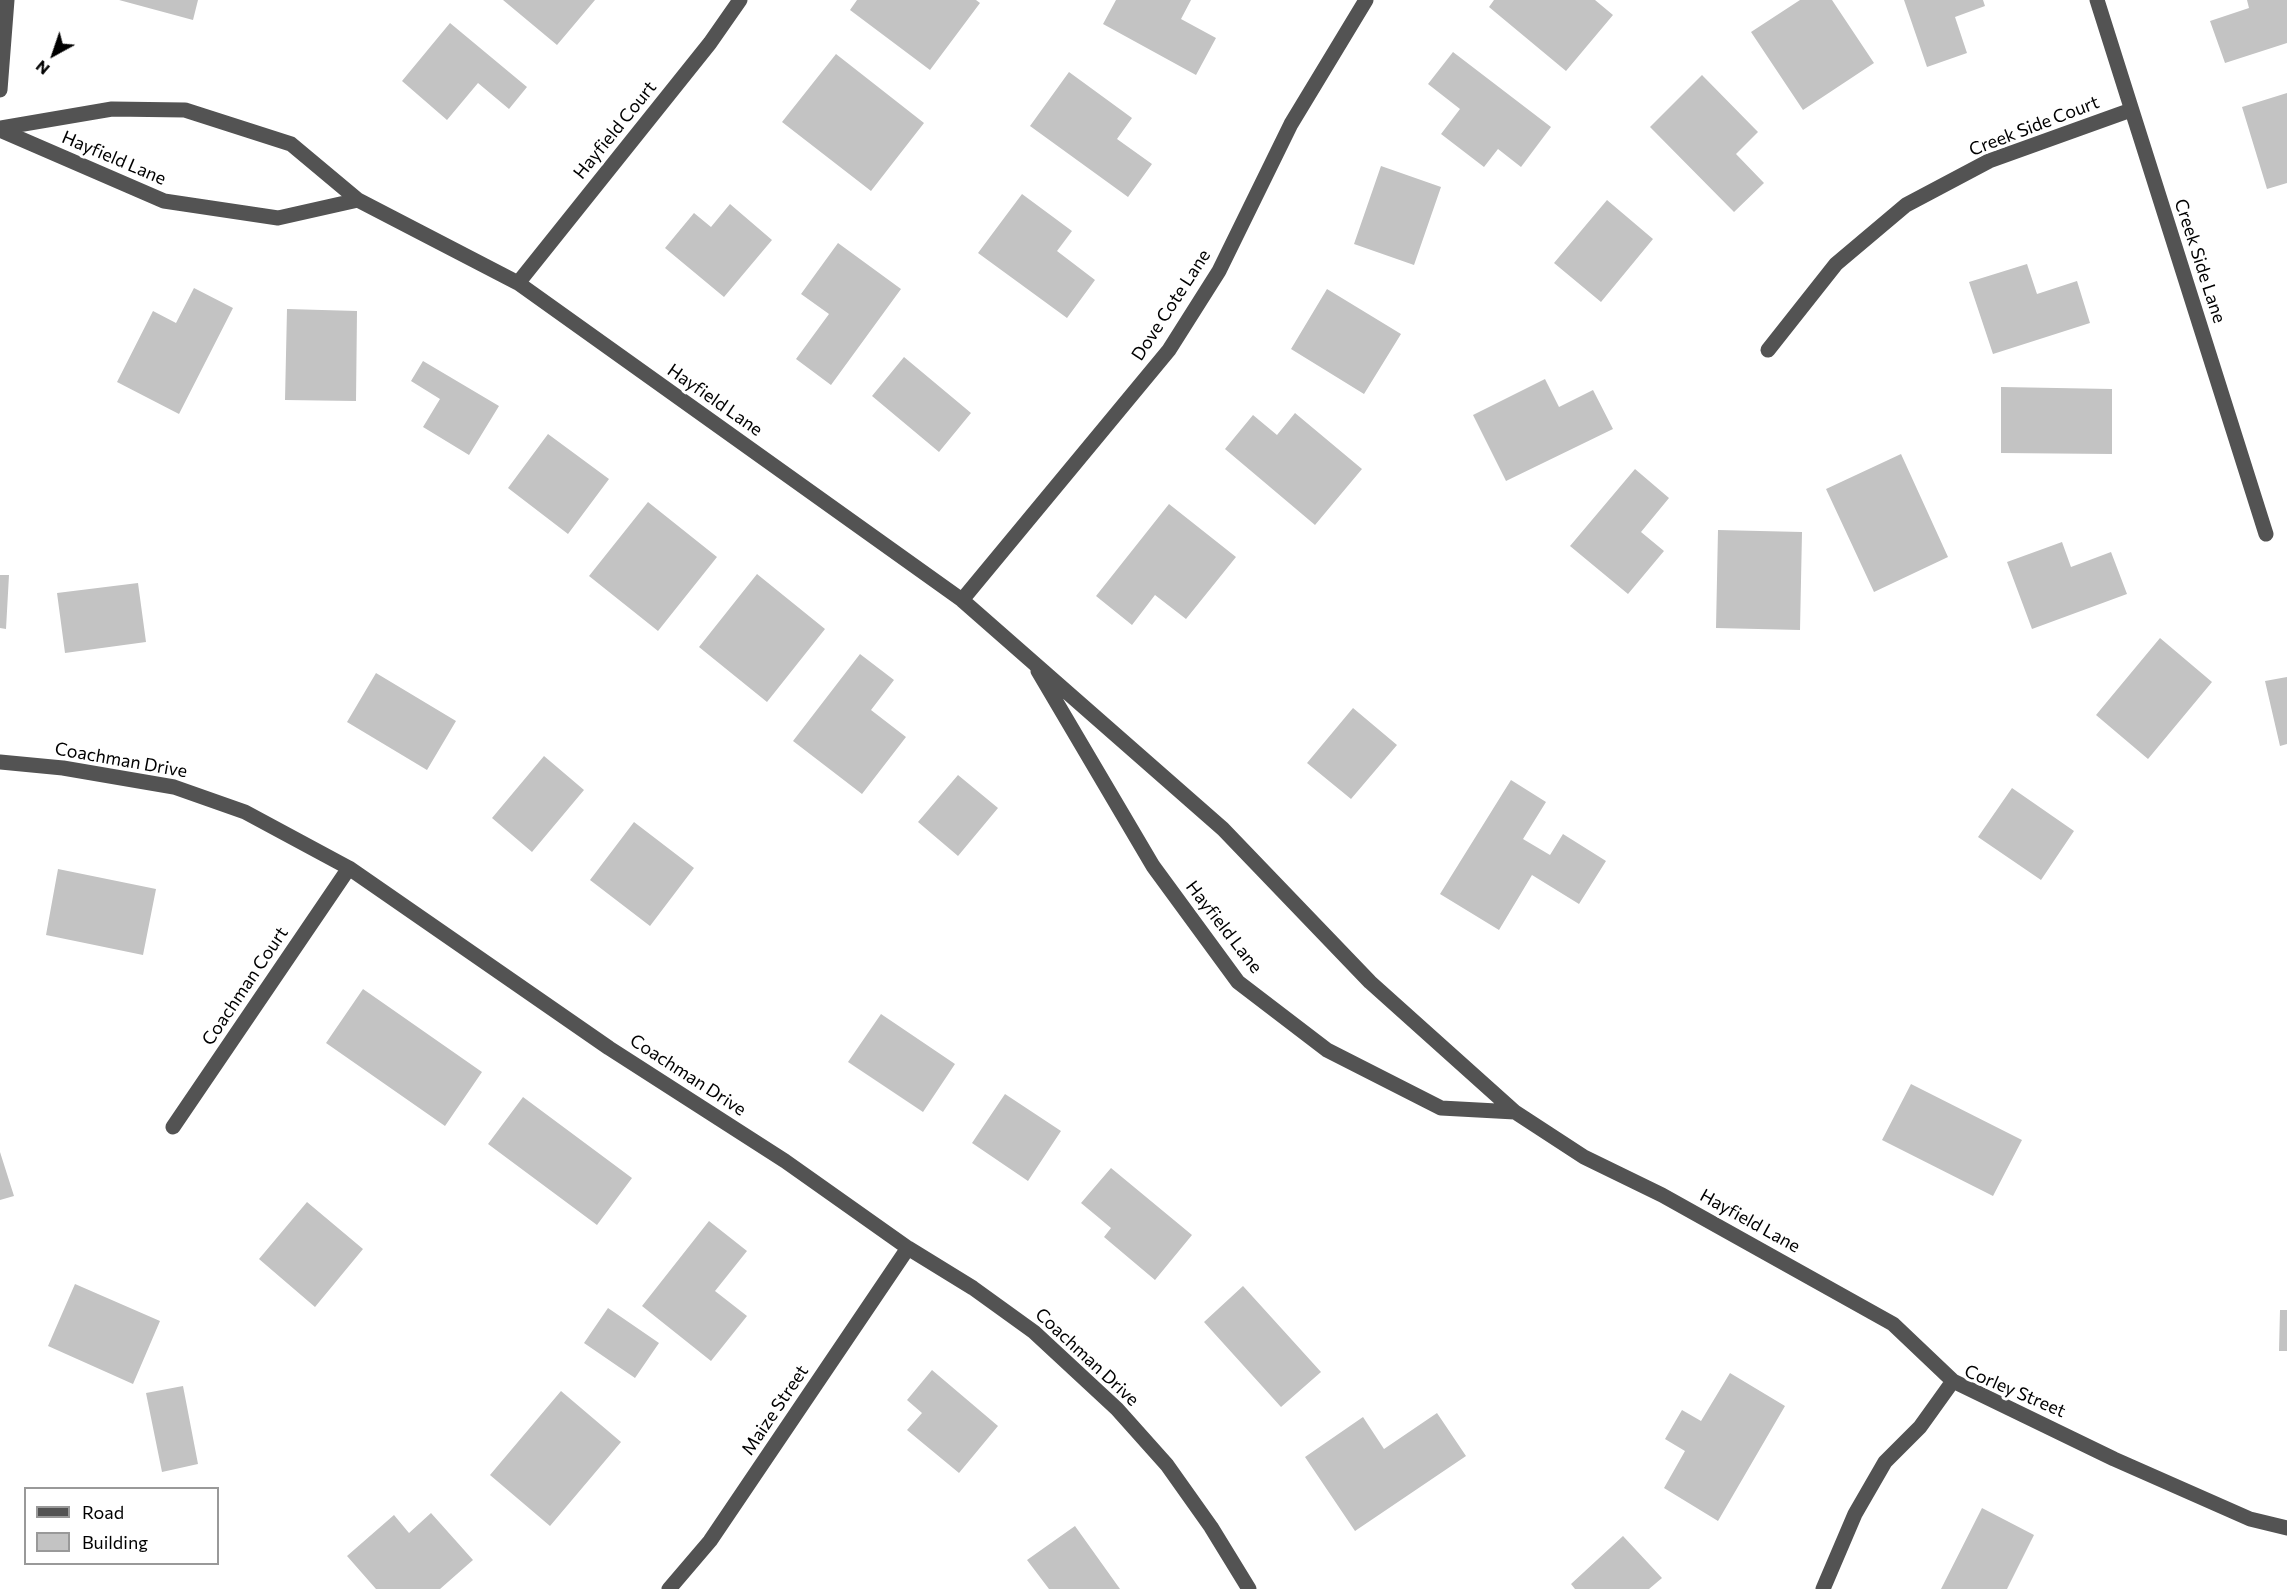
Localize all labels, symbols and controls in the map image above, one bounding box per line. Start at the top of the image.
north arrow [24,24,84,84]
text: N [31,57,53,79]
street label: Hayfield Court [569,77,661,183]
street label: Creek Side Court [1966,91,2102,161]
street label: Hayfield Lane [59,126,169,190]
street label: Creek Side Lane [2170,196,2230,326]
street label: Dove Cote Lane [1127,245,1215,365]
street label: Hayfield Lane [663,359,767,441]
street label: Coachman Drive [53,738,189,782]
street label: Hayfield Lane [1181,877,1267,977]
street label: Coachman Court [197,923,293,1049]
street label: Coachman Drive [626,1029,750,1121]
street label: Hayfield Lane [1696,1185,1804,1257]
street label: Coachman Drive [1031,1303,1143,1411]
street label: Corley Street [1961,1360,2069,1422]
street label: Maize Street [737,1361,813,1459]
legend [24,1487,219,1565]
text: Road [82,1501,124,1523]
text: Building [82,1531,148,1553]

